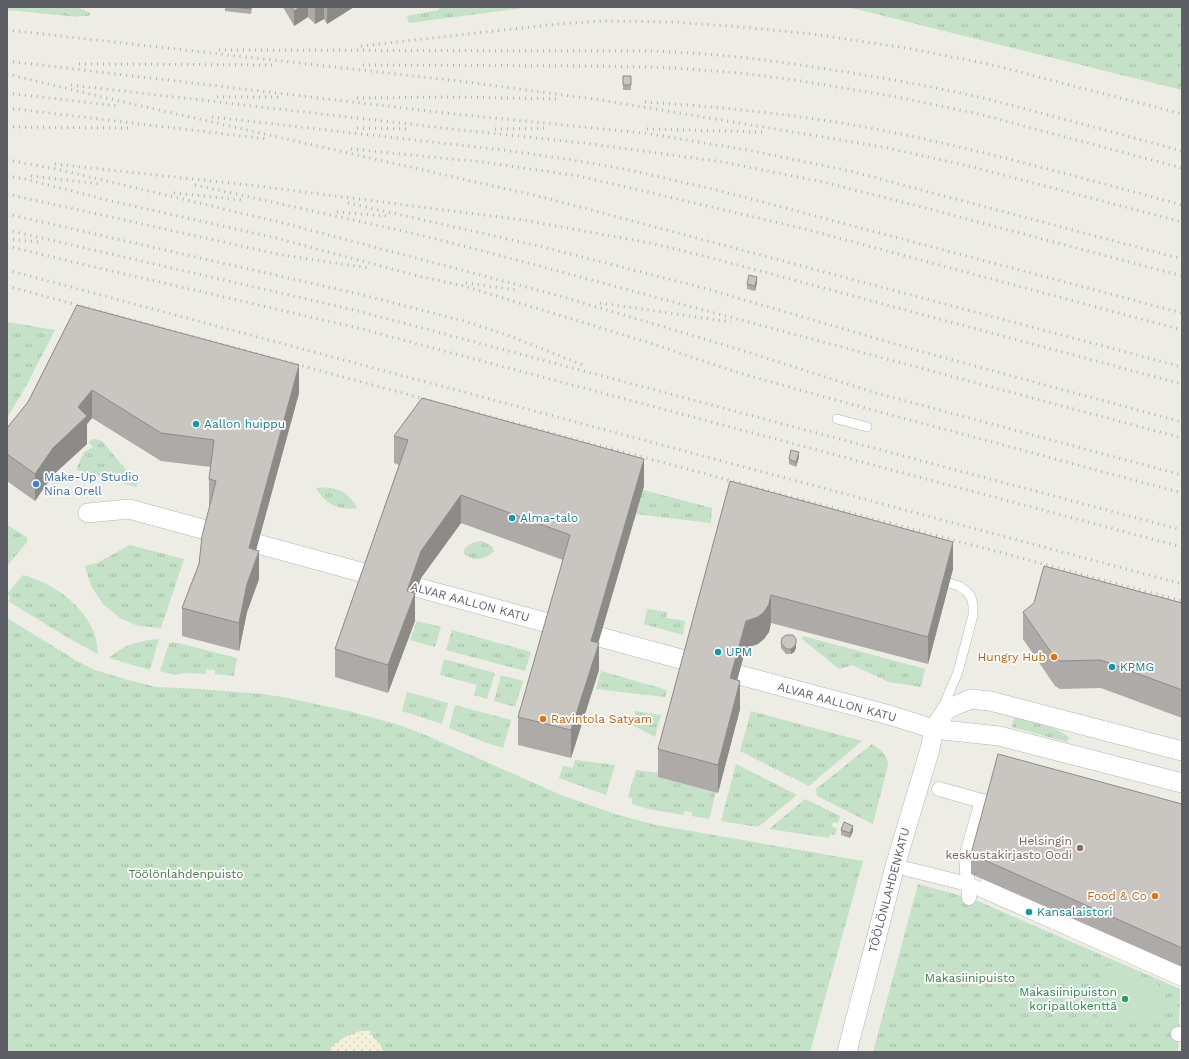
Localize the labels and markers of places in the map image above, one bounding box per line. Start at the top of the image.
place label: Aallon huippu [204,417,285,431]
marker: Aallon huippu [191,419,201,429]
place label: Make-Up Studio Nina Orell [44,470,139,498]
marker: Make-Up Studio Nina Orell [31,479,41,489]
place label: Alma-talo [520,511,578,525]
marker: Alma-talo [507,513,517,523]
place label: UPM [726,645,752,659]
marker: UPM [713,647,723,657]
place label: Hungry Hub [978,650,1046,664]
marker: Hungry Hub [1049,652,1059,662]
place label: KPMG [1120,660,1154,674]
marker: KPMG [1107,662,1117,672]
place label: Ravintola Satyam [551,712,652,726]
marker: Ravintola Satyam [538,714,548,724]
place label: Helsingin keskustakirjasto Oodi [945,834,1072,862]
marker: Helsingin keskustakirjasto Oodi [1075,843,1085,853]
place label: Food & Co [1087,889,1147,903]
marker: Food & Co [1150,891,1160,901]
place label: Kansalaistori [1037,905,1112,919]
marker: Kansalaistori [1024,907,1034,917]
place label: Makasiinipuiston koripallokenttä [1019,985,1117,1013]
marker: Makasiinipuiston koripallokenttä [1120,994,1130,1004]

